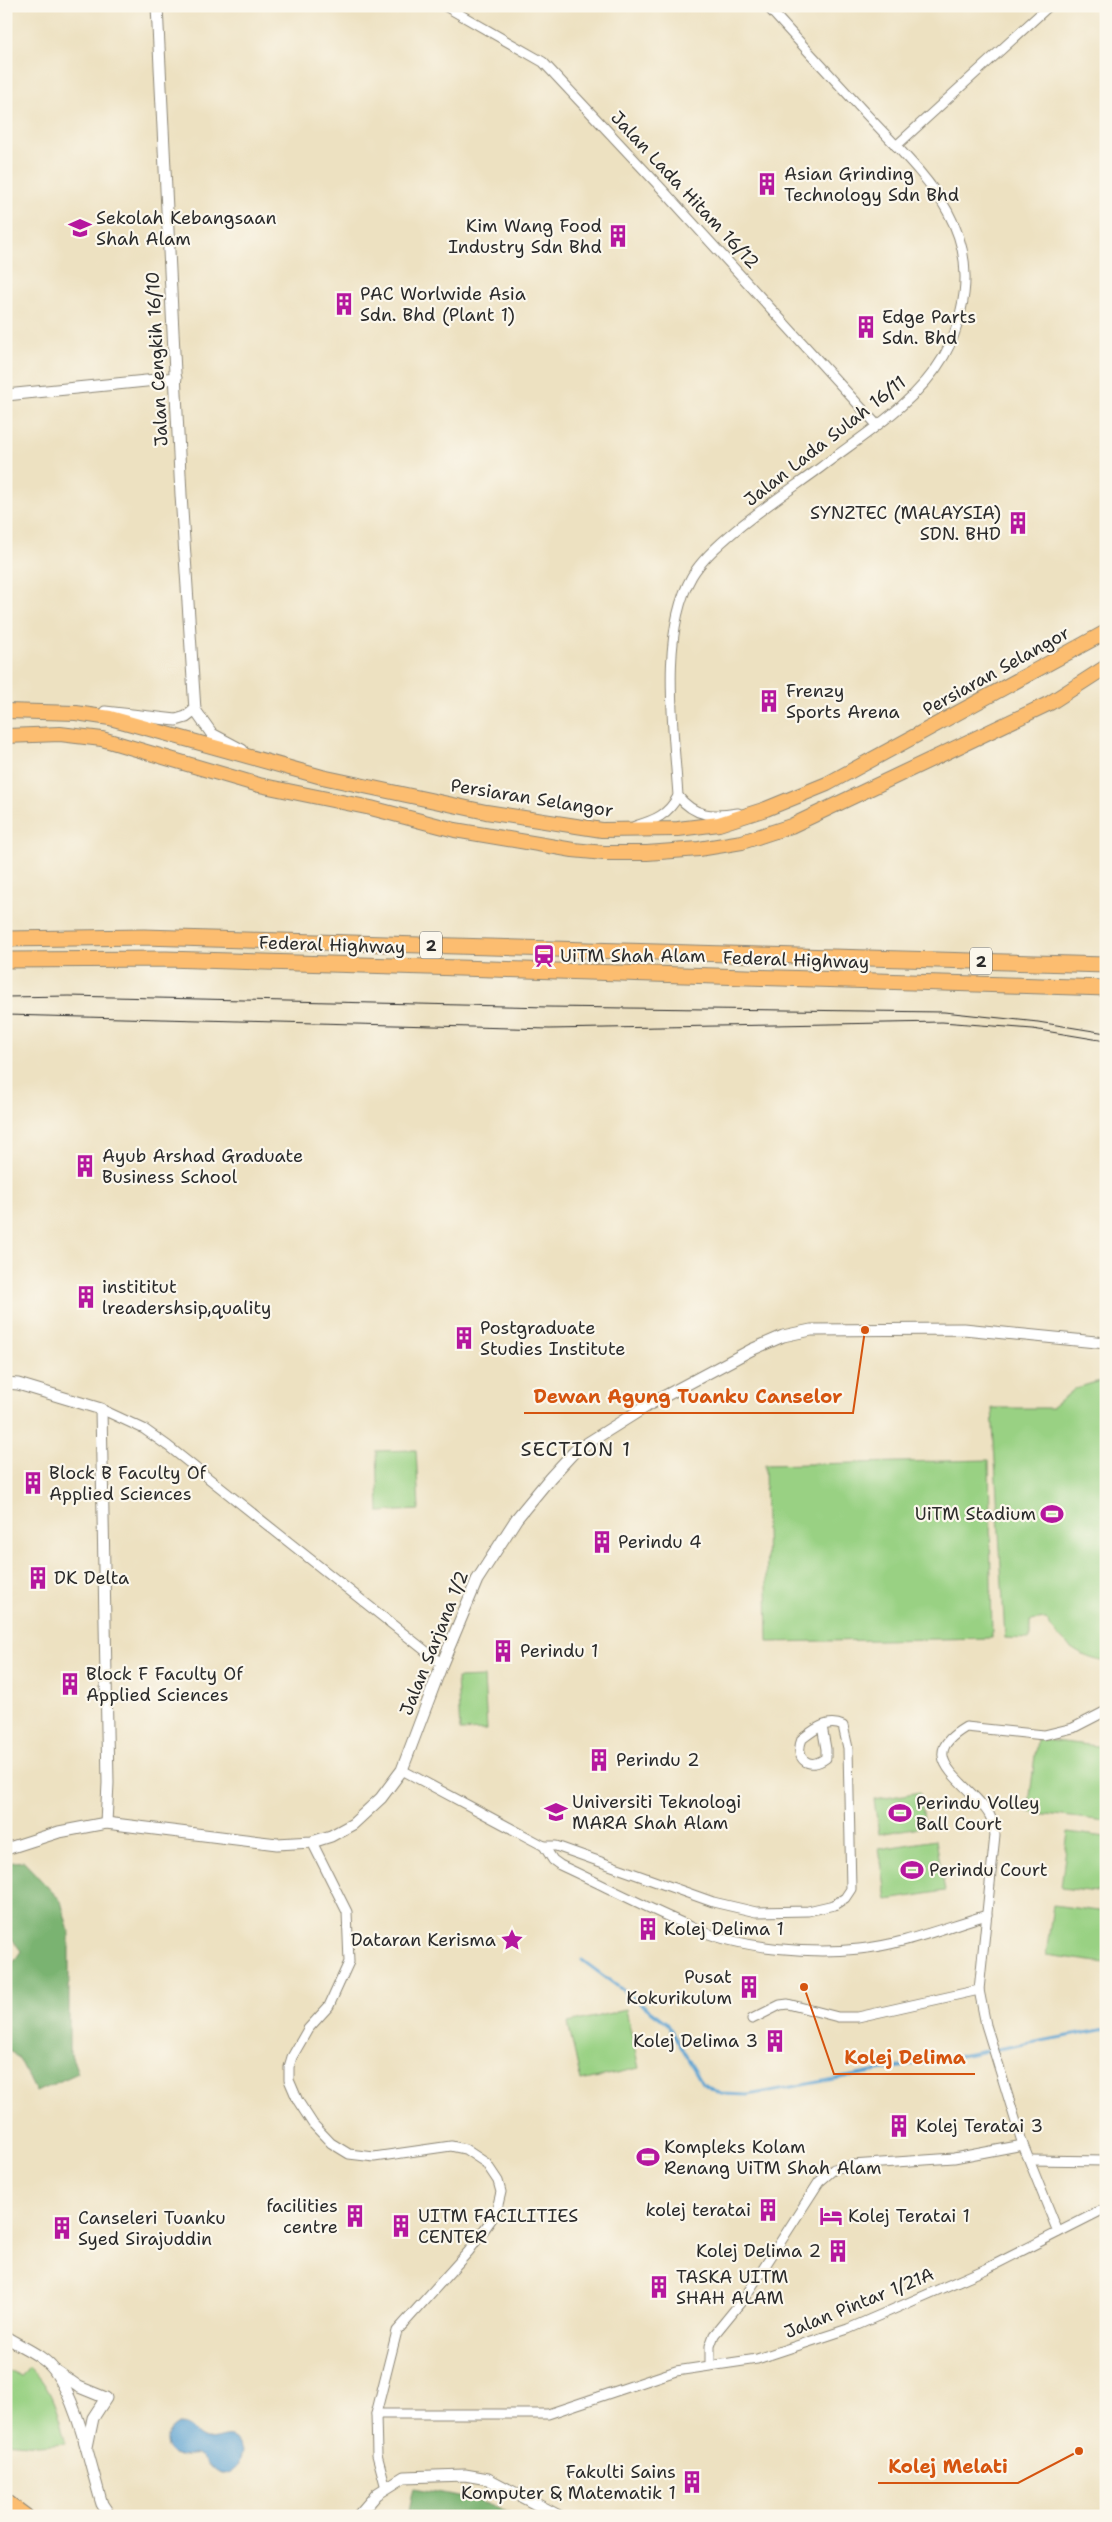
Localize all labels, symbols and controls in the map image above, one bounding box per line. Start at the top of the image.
street label: Jalan Lada Hitam 16/12 [605,106,765,274]
place label: Asian Grinding Technology Sdn Bhd [784,162,959,207]
building icon: Asian Grinding Technology Sdn Bhd [754,171,780,197]
place label: Sekolah Kebangsaan Shah Alam [96,206,276,251]
place label: Kim Wang Food Industry Sdn Bhd [448,214,602,259]
school or university icon: Sekolah Kebangsaan Shah Alam [67,215,93,241]
building icon: Kim Wang Food Industry Sdn Bhd [605,223,631,249]
street label: Jalan Cengkih 16/10 [140,271,174,447]
place label: PAC Worlwide Asia Sdn. Bhd (Plant 1) [360,282,526,327]
building icon: PAC Worlwide Asia Sdn. Bhd (Plant 1) [331,291,357,317]
place label: Edge Parts Sdn. Bhd [882,305,976,350]
building icon: Edge Parts Sdn. Bhd [853,314,879,340]
street label: Jalan Lada Sulah 16/11 [739,370,911,512]
place label: SYNZTEC (MALAYSIA) SDN. BHD [810,501,1001,546]
building icon: SYNZTEC (MALAYSIA) SDN. BHD [1005,510,1031,536]
street label: Persiaran Selangor [918,621,1074,721]
place label: Frenzy Sports Arena [786,679,900,724]
building icon: Frenzy Sports Arena [756,688,782,714]
street label: Persiaran Selangor [449,773,615,823]
street label: Federal Highway [258,930,406,960]
road number: 2 [420,932,442,958]
station icon: UiTM Shah Alam [531,943,557,969]
place label: UiTM Shah Alam [560,944,705,968]
street label: Federal Highway [722,945,870,975]
road number: 2 [970,948,992,974]
place label: Ayub Arshad Graduate Business School [102,1144,303,1189]
building icon: Ayub Arshad Graduate Business School [72,1153,98,1179]
place label: instititut lreadershsip,quality [102,1275,271,1320]
building icon: instititut lreadershsip,quality [73,1284,99,1310]
place label: Postgraduate Studies Institute [480,1316,625,1361]
building icon: Postgraduate Studies Institute [451,1325,477,1351]
callout: Dewan Agung Tuanku Canselor [524,1379,853,1413]
text: Dewan Agung Tuanku Canselor [534,1384,842,1409]
district label: SECTION 1 [521,1436,631,1462]
place label: Block B Faculty Of Applied Sciences [49,1461,207,1506]
building icon: Block B Faculty Of Applied Sciences [20,1470,46,1496]
sports icon: UiTM Stadium [1039,1501,1065,1527]
place label: UiTM Stadium [915,1502,1036,1526]
building icon: Perindu 4 [589,1529,615,1555]
place label: Perindu 4 [618,1530,702,1554]
building icon: DK Delta [25,1565,51,1591]
place label: DK Delta [54,1566,129,1590]
street label: Jalan Sarjana 1/2 [394,1567,474,1719]
building icon: Perindu 1 [490,1638,516,1664]
place label: Perindu 1 [520,1639,598,1663]
place label: Block F Faculty Of Applied Sciences [86,1662,243,1707]
building icon: Block F Faculty Of Applied Sciences [57,1671,83,1697]
building icon: Perindu 2 [586,1747,612,1773]
place label: Perindu 2 [616,1748,700,1772]
place label: Universiti Teknologi MARA Shah Alam [572,1790,741,1835]
place label: Perindu Volley Ball Court [916,1791,1040,1836]
school or university icon: Universiti Teknologi MARA Shah Alam [543,1799,569,1825]
sports icon: Perindu Volley Ball Court [887,1800,913,1826]
sports icon: Perindu Court [899,1857,925,1883]
place label: Perindu Court [929,1858,1048,1882]
building icon: Kolej Delima 1 [635,1916,661,1942]
place label: Kolej Delima 1 [664,1917,784,1941]
place icon: Dataran Kerisma [499,1927,525,1953]
place label: Dataran Kerisma [351,1928,496,1952]
place label: Pusat Kokurikulum [626,1965,732,2010]
building icon: Pusat Kokurikulum [736,1974,762,2000]
building icon: Kolej Delima 3 [762,2028,788,2054]
place label: Kolej Delima 3 [633,2029,758,2053]
callout: Kolej Delima [834,2040,975,2074]
text: Kolej Delima [844,2045,966,2070]
building icon: Kolej Teratai 3 [886,2113,912,2139]
place label: Kolej Teratai 3 [916,2114,1043,2138]
place label: Kompleks Kolam Renang UiTM Shah Alam [664,2135,882,2180]
sports icon: Kompleks Kolam Renang UiTM Shah Alam [635,2144,661,2170]
place label: facilities centre [266,2194,338,2239]
building icon: kolej teratai [755,2197,781,2223]
place label: kolej teratai [646,2198,751,2222]
building icon: facilities centre [342,2203,368,2229]
hotel icon: Kolej Teratai 1 [818,2203,844,2229]
place label: UITM FACILITIES CENTER [418,2204,578,2249]
place label: Kolej Teratai 1 [848,2204,970,2228]
place label: Canseleri Tuanku Syed Sirajuddin [78,2206,226,2251]
building icon: UITM FACILITIES CENTER [388,2213,414,2239]
building icon: Canseleri Tuanku Syed Sirajuddin [49,2215,75,2241]
building icon: Kolej Delima 2 [825,2238,851,2264]
place label: Kolej Delima 2 [696,2239,821,2263]
street label: Jalan Pintar 1/21A [781,2262,937,2344]
place label: TASKA UITM SHAH ALAM [676,2265,788,2310]
building icon: TASKA UITM SHAH ALAM [646,2274,672,2300]
callout: Kolej Melati [878,2449,1018,2483]
text: Kolej Melati [888,2454,1008,2479]
place label: Fakulti Sains Komputer & Matematik 1 [461,2460,676,2505]
building icon: Fakulti Sains Komputer & Matematik 1 [679,2469,705,2495]

